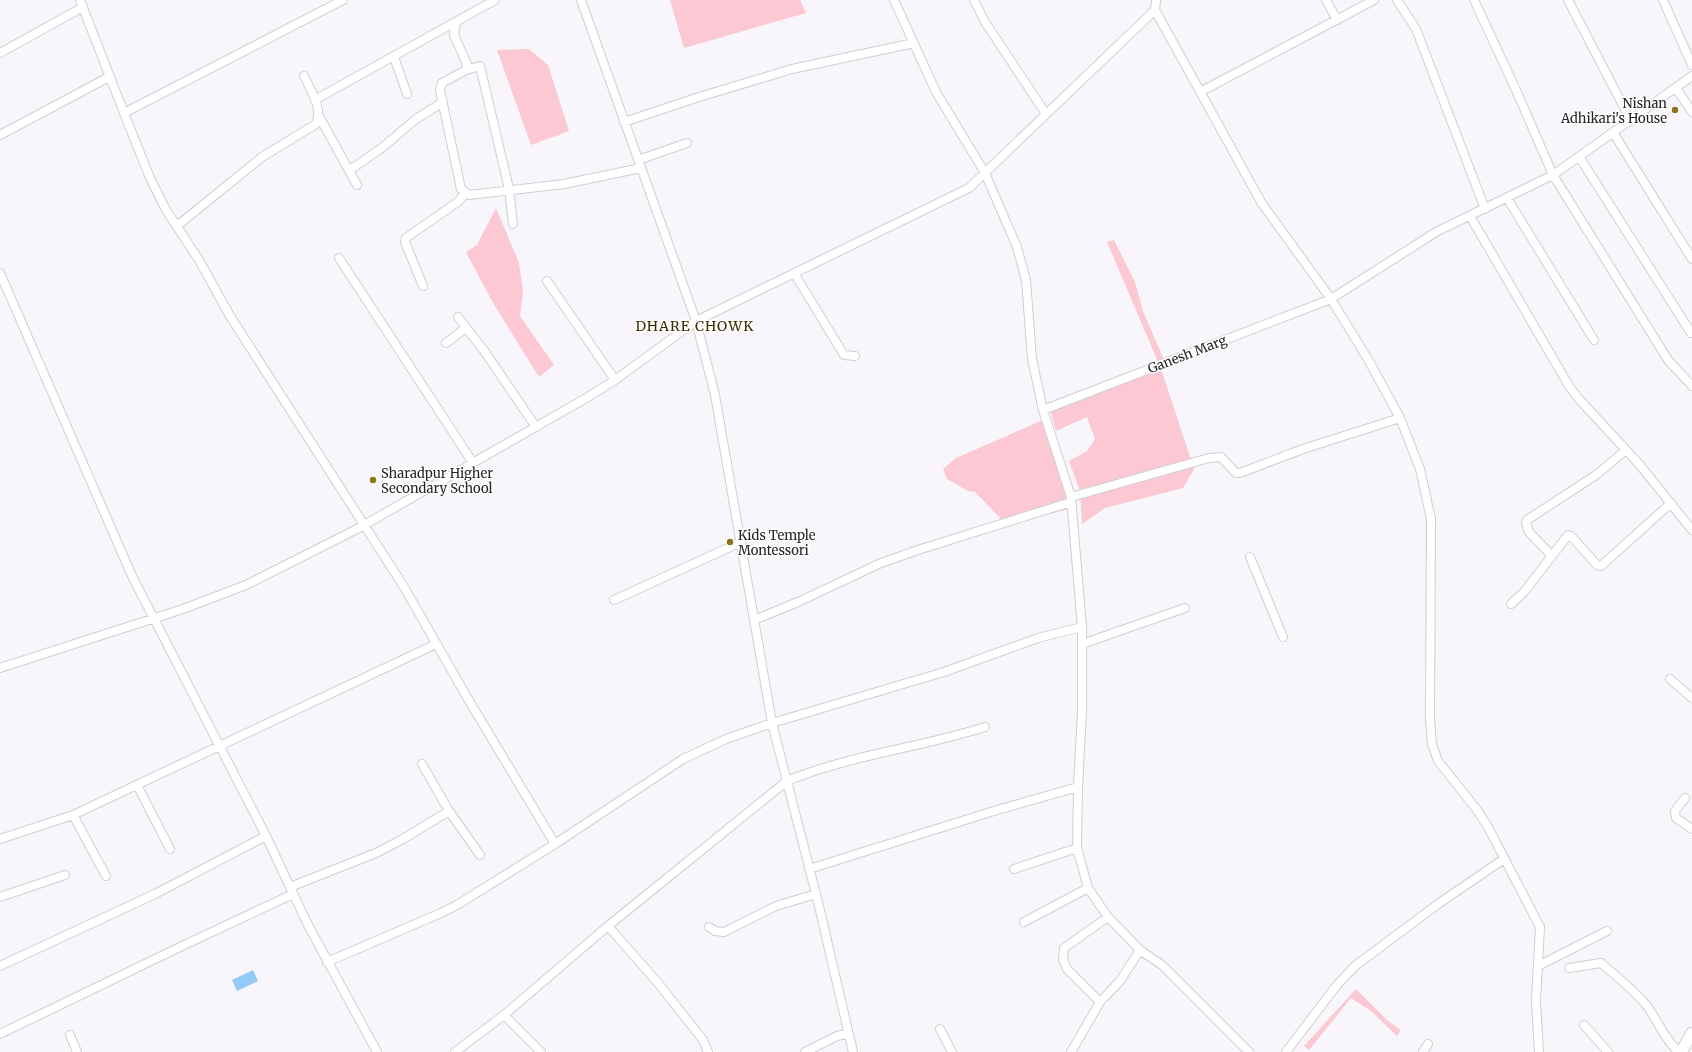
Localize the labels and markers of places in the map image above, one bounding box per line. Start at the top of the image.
place label: Nishan Adhikari's House [1560,95,1667,127]
marker: Nishan Adhikari's House [1670,105,1680,115]
place label: Sharadpur Higher Secondary School [381,465,493,497]
marker: Sharadpur Higher Secondary School [368,475,378,485]
place label: Kids Temple Montessori [738,527,816,559]
marker: Kids Temple Montessori [725,537,735,547]

